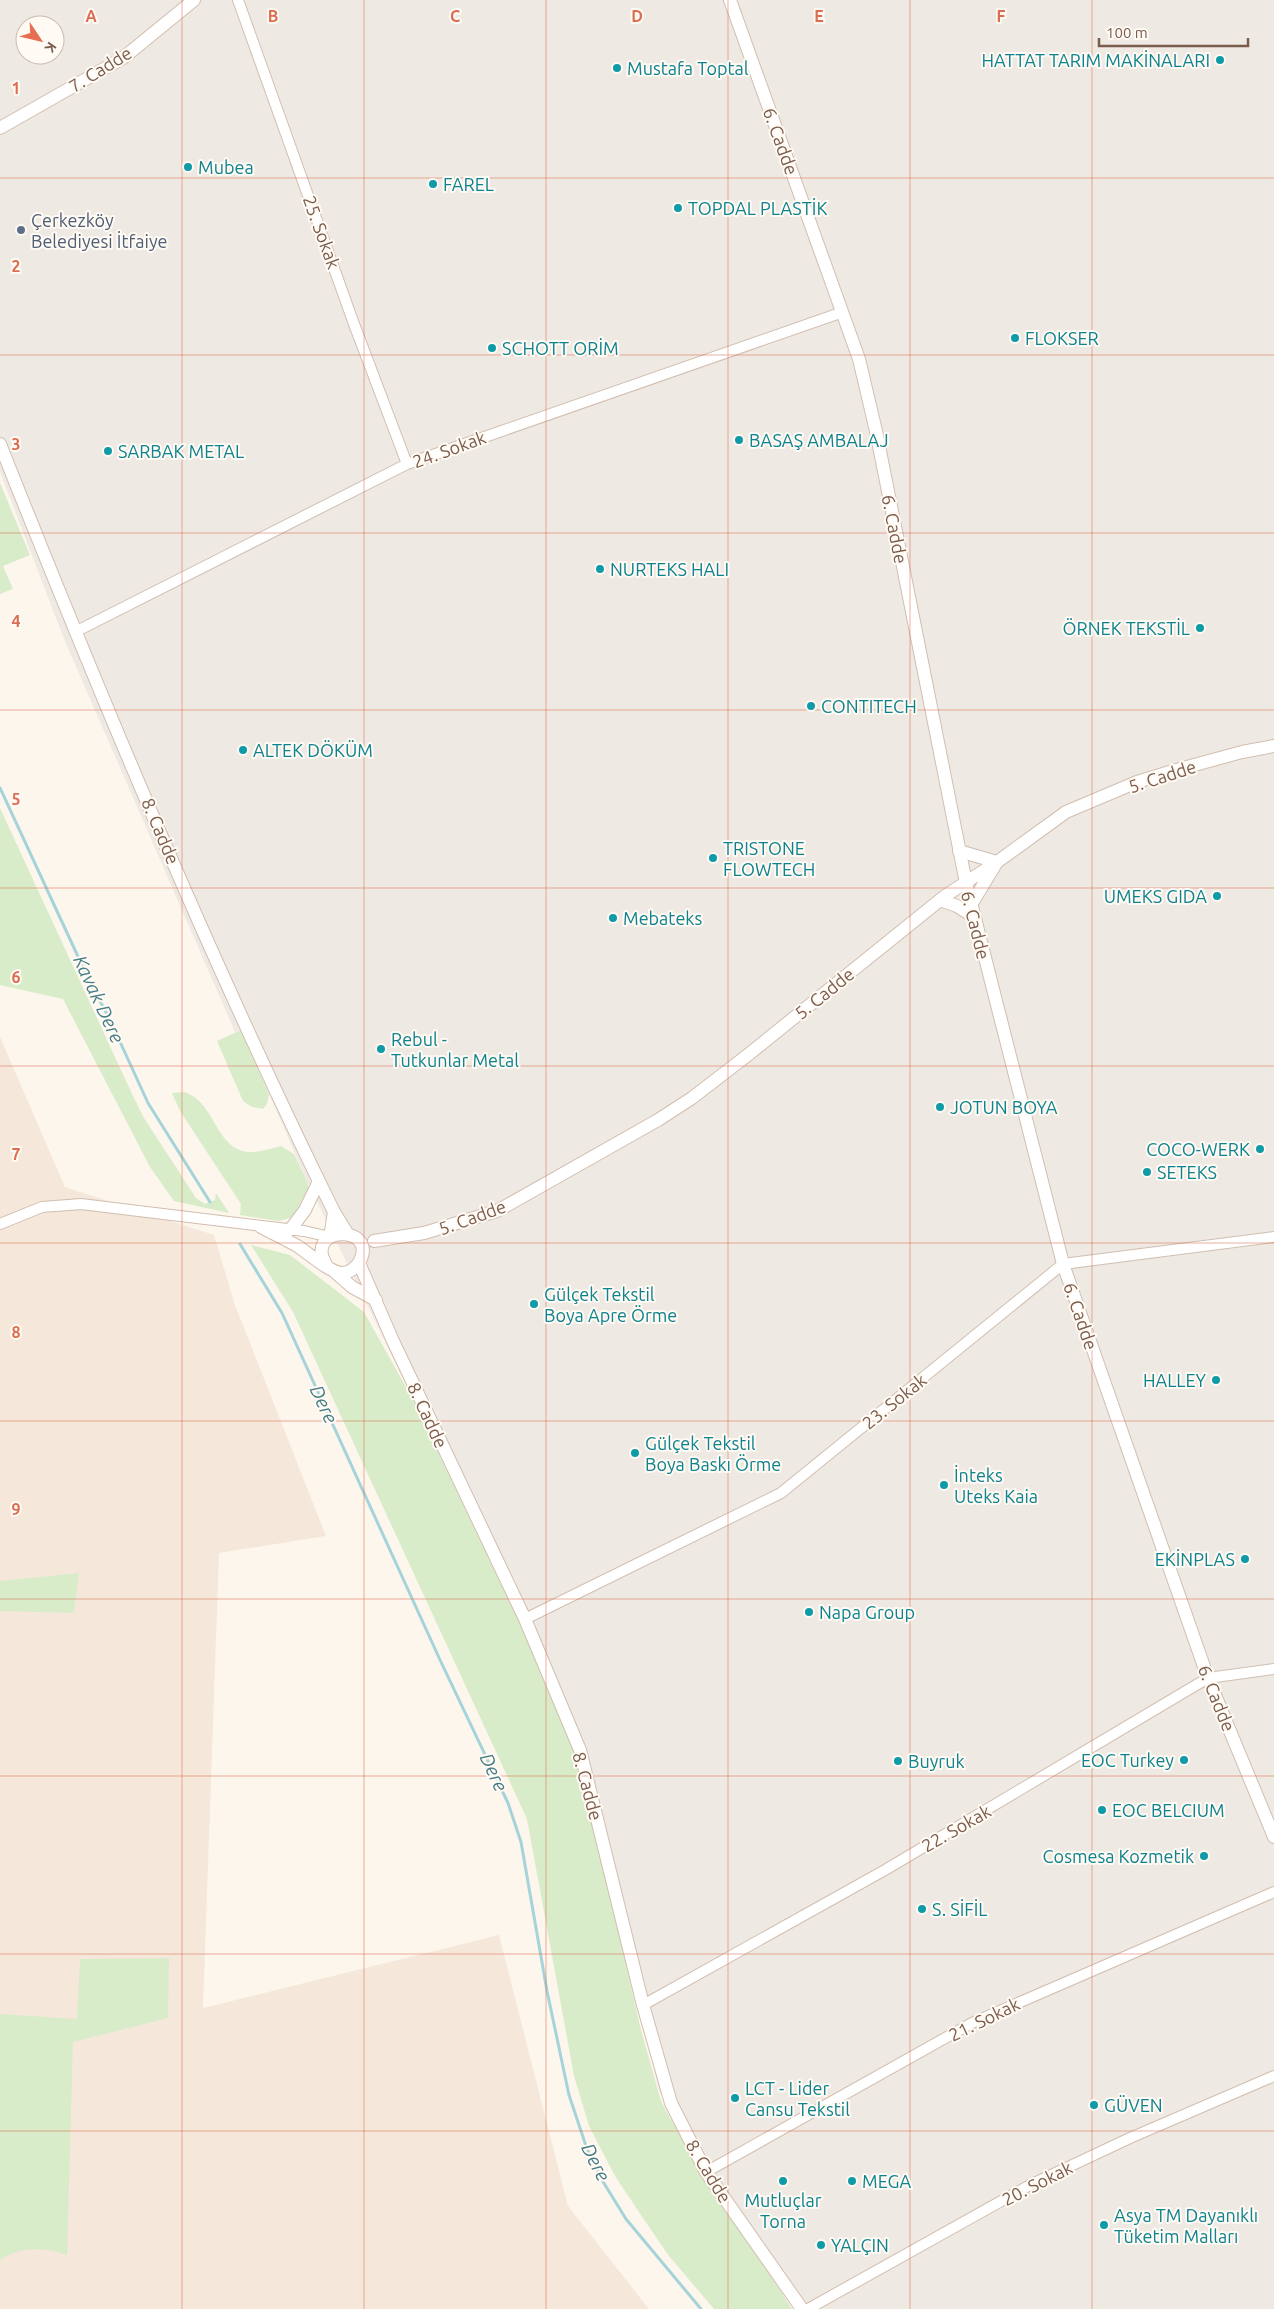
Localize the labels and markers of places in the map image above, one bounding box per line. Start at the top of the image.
place label: HATTAT TARIM MAKİNALARI [981,50,1210,70]
marker: HATTAT TARIM MAKİNALARI [1214,54,1226,66]
place label: Mustafa Toptal [627,58,749,78]
marker: Mustafa Toptal [611,62,623,74]
place label: Mubea [198,157,254,177]
marker: Mubea [182,161,194,173]
place label: FAREL [443,174,494,194]
marker: FAREL [427,178,439,190]
place label: TOPDAL PLASTİK [688,198,827,218]
marker: TOPDAL PLASTİK [672,202,684,214]
place label: Çerkezköy Belediyesi İtfaiye [31,210,167,251]
marker: Çerkezköy Belediyesi İtfaiye [15,224,27,236]
place label: FLOKSER [1025,328,1099,348]
marker: FLOKSER [1009,332,1021,344]
place label: SCHOTT ORİM [502,338,619,358]
marker: SCHOTT ORİM [486,342,498,354]
place label: BASAŞ AMBALAJ [749,430,889,450]
marker: BASAŞ AMBALAJ [733,434,745,446]
place label: SARBAK METAL [118,441,244,461]
marker: SARBAK METAL [102,445,114,457]
place label: NURTEKS HALI [610,559,729,579]
marker: NURTEKS HALI [594,563,606,575]
place label: ÖRNEK TEKSTİL [1063,618,1190,638]
marker: ÖRNEK TEKSTİL [1194,622,1206,634]
place label: CONTITECH [821,696,917,716]
marker: CONTITECH [805,700,817,712]
place label: ALTEK DÖKÜM [253,740,373,760]
marker: ALTEK DÖKÜM [237,744,249,756]
place label: TRISTONE FLOWTECH [723,838,815,879]
marker: TRISTONE FLOWTECH [707,852,719,864]
place label: UMEKS GIDA [1104,886,1207,906]
marker: UMEKS GIDA [1211,890,1223,902]
place label: Mebateks [623,908,702,928]
marker: Mebateks [607,912,619,924]
place label: Rebul - Tutkunlar Metal [391,1029,519,1070]
marker: Rebul - Tutkunlar Metal [375,1043,387,1055]
place label: JOTUN BOYA [950,1097,1058,1117]
marker: JOTUN BOYA [934,1101,946,1113]
place label: COCO-WERK [1146,1139,1250,1159]
marker: COCO-WERK [1254,1143,1266,1155]
place label: SETEKS [1157,1162,1217,1182]
marker: SETEKS [1141,1166,1153,1178]
place label: Gülçek Tekstil Boya Apre Örme [544,1284,677,1325]
marker: Gülçek Tekstil Boya Apre Örme [528,1298,540,1310]
place label: HALLEY [1143,1370,1207,1390]
marker: HALLEY [1210,1374,1222,1386]
place label: Gülçek Tekstil Boya Baskı Örme [645,1433,781,1474]
marker: Gülçek Tekstil Boya Baskı Örme [629,1447,641,1459]
place label: İnteks Uteks Kaia [954,1465,1038,1506]
marker: İnteks Uteks Kaia [938,1479,950,1491]
place label: EKİNPLAS [1155,1549,1235,1569]
marker: EKİNPLAS [1239,1553,1251,1565]
place label: Napa Group [819,1602,915,1622]
marker: Napa Group [803,1606,815,1618]
place label: EOC Turkey [1081,1750,1174,1770]
place label: Buyruk [908,1751,965,1771]
marker: EOC Turkey [1178,1754,1190,1766]
marker: Buyruk [892,1755,904,1767]
place label: EOC BELCIUM [1112,1800,1225,1820]
marker: EOC BELCIUM [1096,1804,1108,1816]
place label: Cosmesa Kozmetik [1043,1846,1194,1866]
marker: Cosmesa Kozmetik [1198,1850,1210,1862]
place label: S. SİFİL [932,1899,988,1919]
marker: S. SİFİL [916,1903,928,1915]
place label: LCT - Lider Cansu Tekstil [745,2078,850,2119]
marker: LCT - Lider Cansu Tekstil [729,2092,741,2104]
place label: GÜVEN [1104,2095,1163,2115]
marker: GÜVEN [1088,2099,1100,2111]
place label: MEGA [862,2171,911,2191]
marker: Mutluçlar Torna [777,2175,789,2187]
marker: MEGA [846,2175,858,2187]
place label: Mutluçlar Torna [744,2190,822,2231]
place label: Asya TM Dayanıklı Tüketim Malları [1114,2205,1258,2246]
marker: Asya TM Dayanıklı Tüketim Malları [1098,2219,1110,2231]
place label: YALÇIN [831,2235,889,2255]
marker: YALÇIN [815,2239,827,2251]

